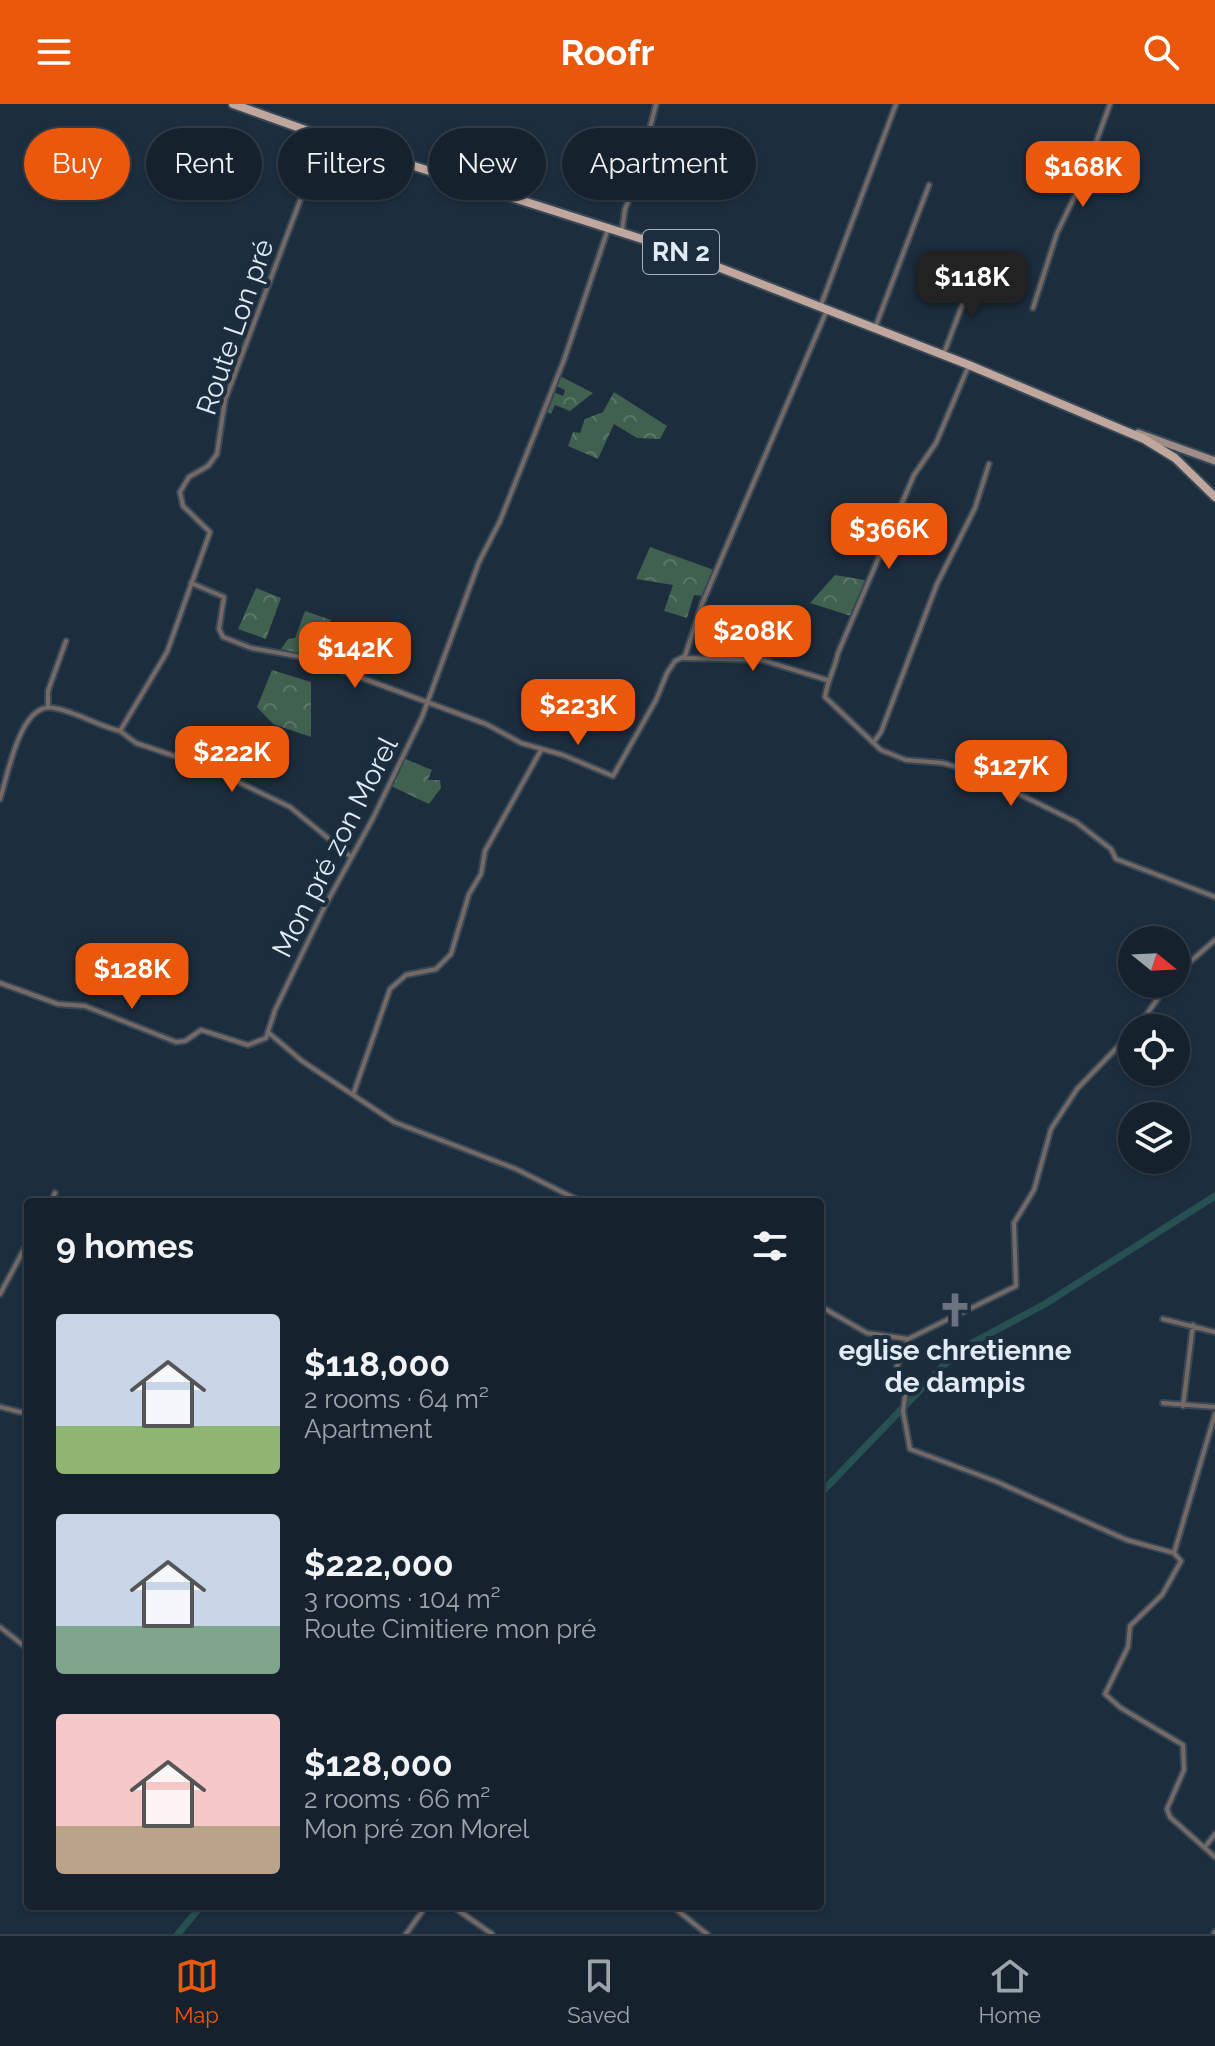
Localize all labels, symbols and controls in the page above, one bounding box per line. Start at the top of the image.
icon: menu [32,30,76,74]
icon: search [1139,30,1183,74]
text: Roofr [560,31,655,73]
chip: Buy [24,128,130,200]
chip: Rent [146,128,262,200]
chip: Filters [278,128,413,200]
chip: New [429,128,546,200]
chip: Apartment [562,128,756,200]
pin: $168K [1027,141,1139,209]
text: $168K [1044,152,1122,182]
road number: RN 2 [643,230,719,274]
street label: Route Lon pré [190,235,280,419]
pin: $118K [916,251,1028,319]
text: $118K [934,262,1010,292]
pin: $366K [833,503,945,571]
text: $366K [849,514,929,544]
pin: $208K [697,605,809,673]
text: $208K [713,616,793,646]
pin: $142K [299,622,411,690]
text: $142K [317,633,393,663]
pin: $223K [522,679,634,747]
text: $223K [539,690,617,720]
pin: $222K [176,726,288,794]
street label: Mon pré zon Morel [265,731,405,963]
text: $222K [193,737,271,767]
pin: $127K [955,740,1067,808]
text: $127K [973,751,1049,781]
north arrow [1118,926,1190,998]
map controls [1118,926,1190,1174]
pin: $128K [76,943,188,1011]
text: $128K [93,954,171,984]
button: locate [1118,1014,1190,1086]
button: layers [1118,1102,1190,1174]
icon: filters [748,1224,792,1268]
text: 9 homes [56,1226,194,1266]
church icon: eglise chretienne de dampis [936,1291,974,1329]
place label: eglise chretienne de dampis [838,1334,1072,1399]
text: $118,000 [304,1344,450,1384]
icon: home [120,1346,216,1442]
text: 2 rooms · 64 m² [304,1384,489,1414]
text: Apartment [304,1414,433,1444]
text: $222,000 [304,1544,454,1584]
icon: home [120,1546,216,1642]
text: 3 rooms · 104 m² [304,1584,501,1614]
text: Route Cimitiere mon pré [304,1614,596,1644]
text: $128,000 [304,1744,453,1784]
icon: home [120,1746,216,1842]
text: 2 rooms · 66 m² [304,1784,490,1814]
text: Mon pré zon Morel [304,1814,529,1844]
tab: Map [174,1954,219,2028]
tab: Saved [567,1954,630,2028]
tab: Home [979,1954,1041,2028]

